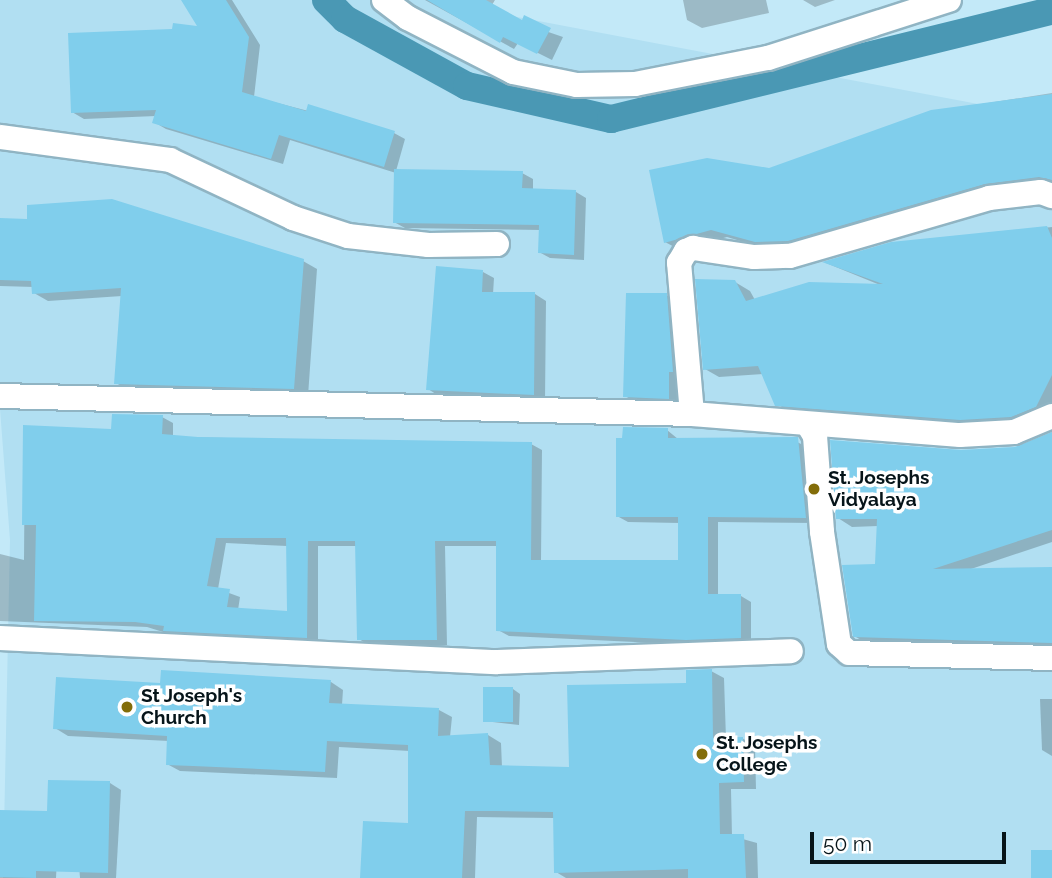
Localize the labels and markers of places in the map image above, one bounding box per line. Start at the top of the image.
place label: St. Josephs Vidyalaya [828,467,930,511]
marker: St. Josephs Vidyalaya [806,481,822,497]
place label: St Joseph's Church [141,685,243,729]
marker: St Joseph's Church [119,699,135,715]
place label: St. Josephs College [716,732,818,776]
marker: St. Josephs College [694,746,710,762]

